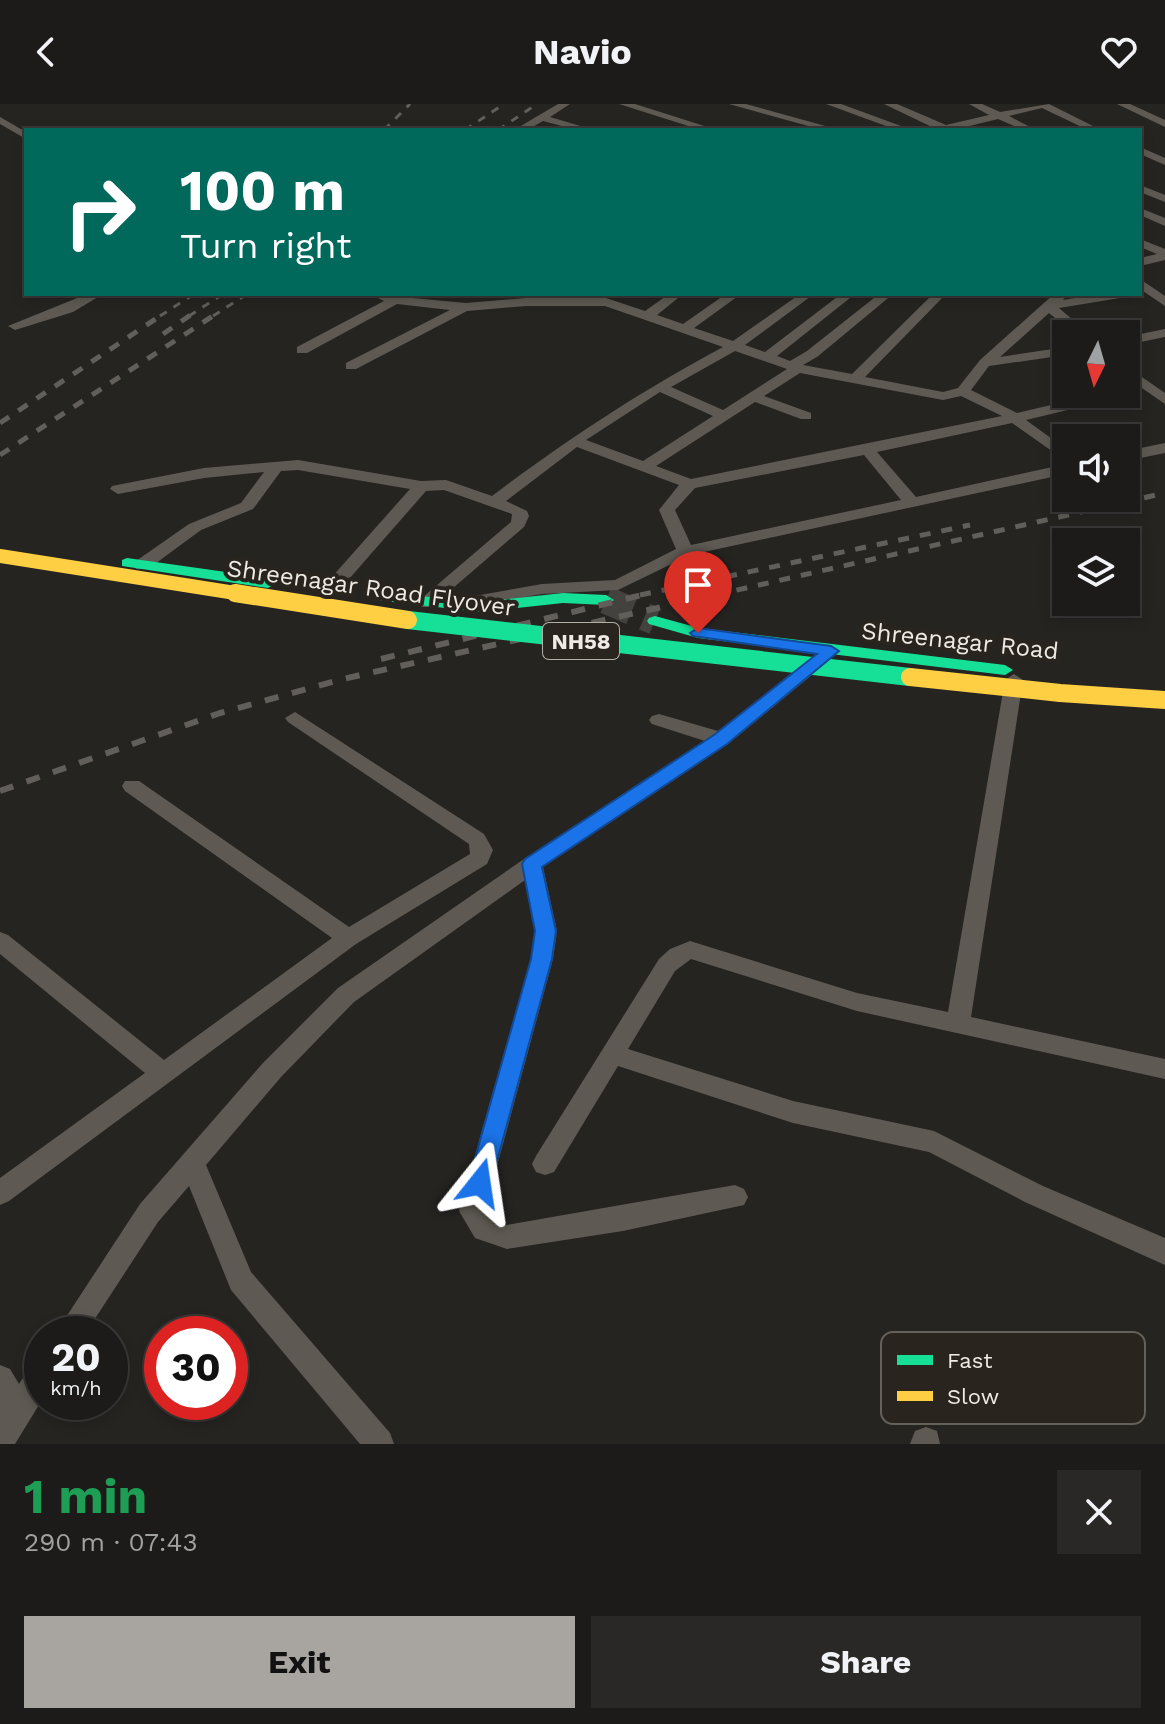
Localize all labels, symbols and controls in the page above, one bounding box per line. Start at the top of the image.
icon: back [24,30,68,74]
icon: heart [1097,30,1141,74]
text: Navio [533,31,632,73]
text: 100 m [180,158,345,224]
icon: right [48,160,152,264]
text: Turn right [180,225,351,267]
north arrow [1052,320,1140,408]
map controls [1052,320,1140,616]
button: sound [1052,424,1140,512]
button: layers [1052,528,1140,616]
pin [664,551,732,633]
street label: Shreenagar Road Flyover [225,554,517,622]
icon: arrive [676,563,720,607]
street label: Shreenagar Road [860,617,1060,665]
road number: NH58 [543,623,619,659]
position arrow [438,1141,522,1225]
speed limit sign: 30 [144,1316,248,1420]
legend [881,1332,1145,1424]
text: 20 [51,1334,101,1381]
text: Fast [947,1348,993,1373]
text: km/h [50,1376,102,1400]
text: Slow [947,1384,999,1409]
text: 1 min [24,1468,147,1525]
button: close [1057,1470,1141,1554]
text: 290 m · 07:43 [24,1527,198,1557]
button: Exit [24,1616,575,1708]
button: Share [591,1616,1141,1708]

